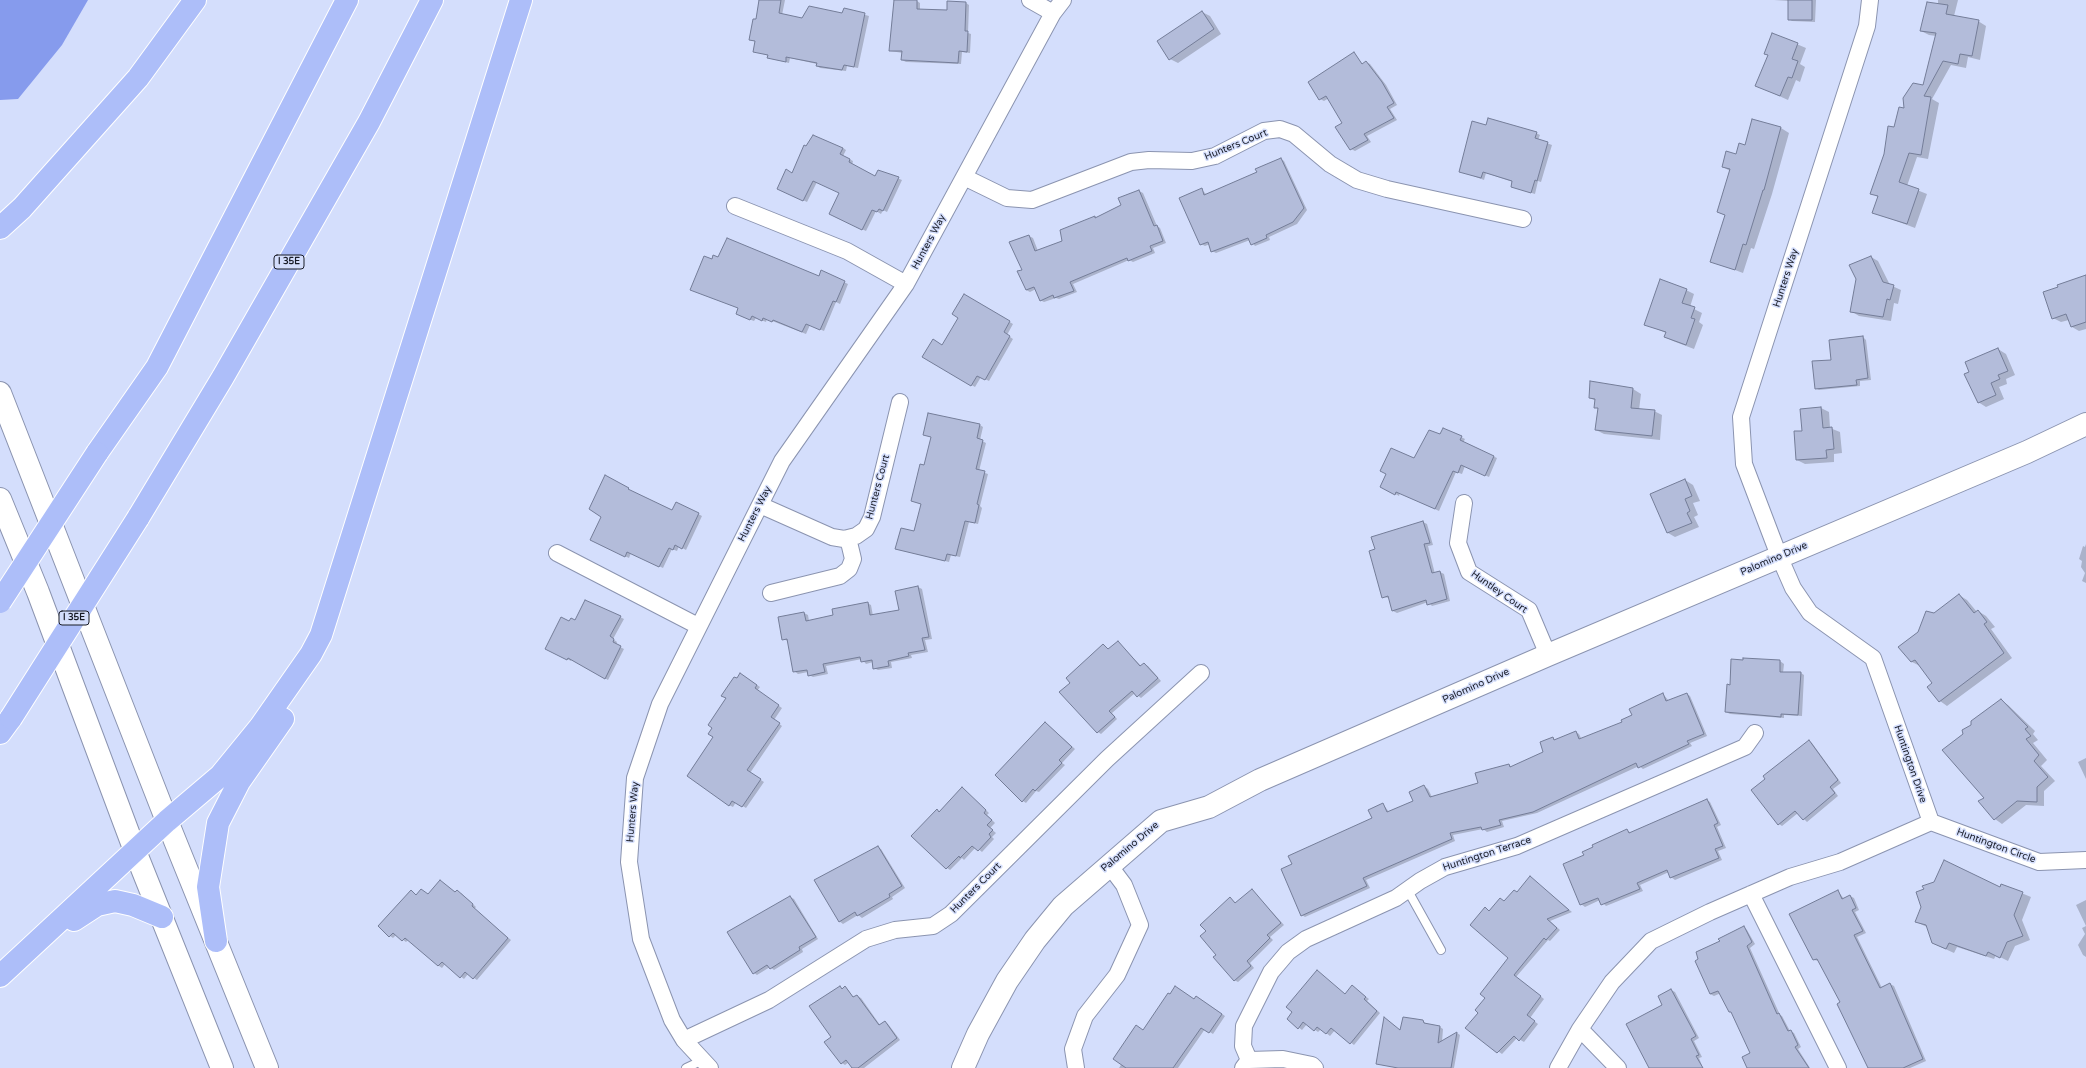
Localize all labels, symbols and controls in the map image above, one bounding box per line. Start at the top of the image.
street label: Hunters Court [1203,127,1269,163]
street label: Hunters Way [909,212,949,272]
street label: Hunters Way [1771,247,1801,309]
road number: I 35E [274,255,304,269]
street label: Hunters Court [864,453,892,521]
street label: Hunters Way [736,484,774,544]
street label: Palomino Drive [1739,539,1809,579]
street label: Huntley Court [1469,568,1529,616]
road number: I 35E [59,611,89,625]
street label: Palomino Drive [1441,666,1511,706]
street label: Huntington Drive [1891,724,1929,804]
street label: Hunters Way [624,781,642,843]
street label: Palomino Drive [1099,819,1161,875]
street label: Huntington Circle [1955,826,2037,866]
street label: Huntington Terrace [1441,834,1533,874]
street label: Hunters Court [948,860,1004,916]

